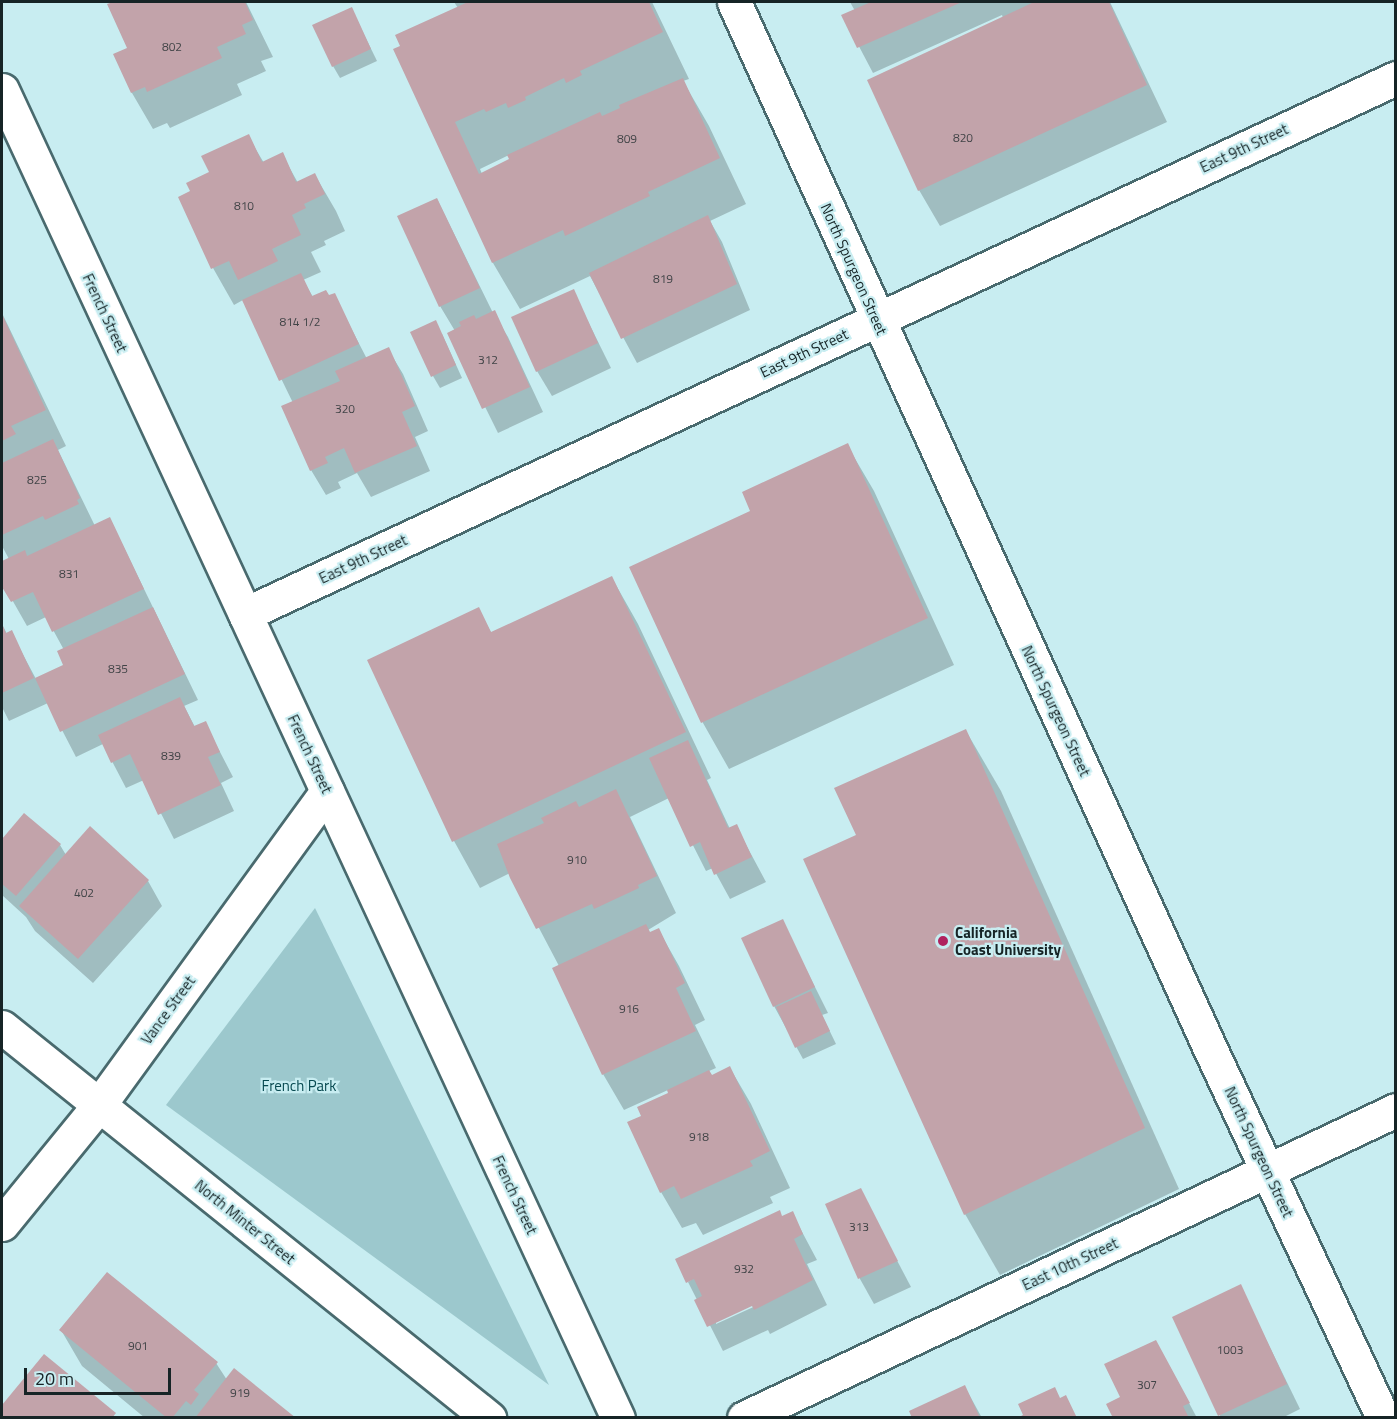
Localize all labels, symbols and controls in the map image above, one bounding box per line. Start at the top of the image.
house number: 802 [162,40,182,54]
street label: East 9th Street [1197,120,1291,176]
house number: 820 [953,131,973,145]
house number: 809 [617,132,637,146]
house number: 810 [234,199,254,213]
street label: North Spurgeon Street [817,200,891,338]
street label: French Street [79,271,131,355]
house number: 819 [653,272,673,286]
house number: 814 1/2 [279,315,321,329]
street label: East 9th Street [757,325,851,381]
house number: 312 [478,353,498,367]
house number: 320 [335,402,355,416]
house number: 825 [27,473,47,487]
street label: East 9th Street [316,531,410,587]
house number: 831 [59,567,79,581]
street label: North Spurgeon Street [1018,643,1094,779]
house number: 835 [108,662,128,676]
street label: French Street [284,712,336,796]
house number: 839 [161,749,181,763]
house number: 910 [567,853,587,867]
house number: 402 [74,886,94,900]
place label: California Coast University [955,923,1061,958]
marker: California Coast University [936,934,950,948]
street label: Vance Street [137,972,199,1048]
house number: 916 [619,1002,639,1016]
park label: French Park [262,1077,336,1095]
street label: North Spurgeon Street [1221,1084,1297,1220]
house number: 918 [689,1130,709,1144]
street label: French Street [489,1153,541,1237]
street label: North Minter Street [191,1176,299,1268]
house number: 313 [849,1220,869,1234]
street label: East 10th Street [1019,1234,1121,1294]
house number: 932 [734,1262,754,1276]
house number: 901 [128,1339,148,1353]
house number: 1003 [1217,1343,1243,1357]
scale bar [27,1356,174,1394]
text: 20 m [35,1365,74,1392]
house number: 307 [1137,1378,1157,1392]
house number: 919 [230,1386,250,1400]

